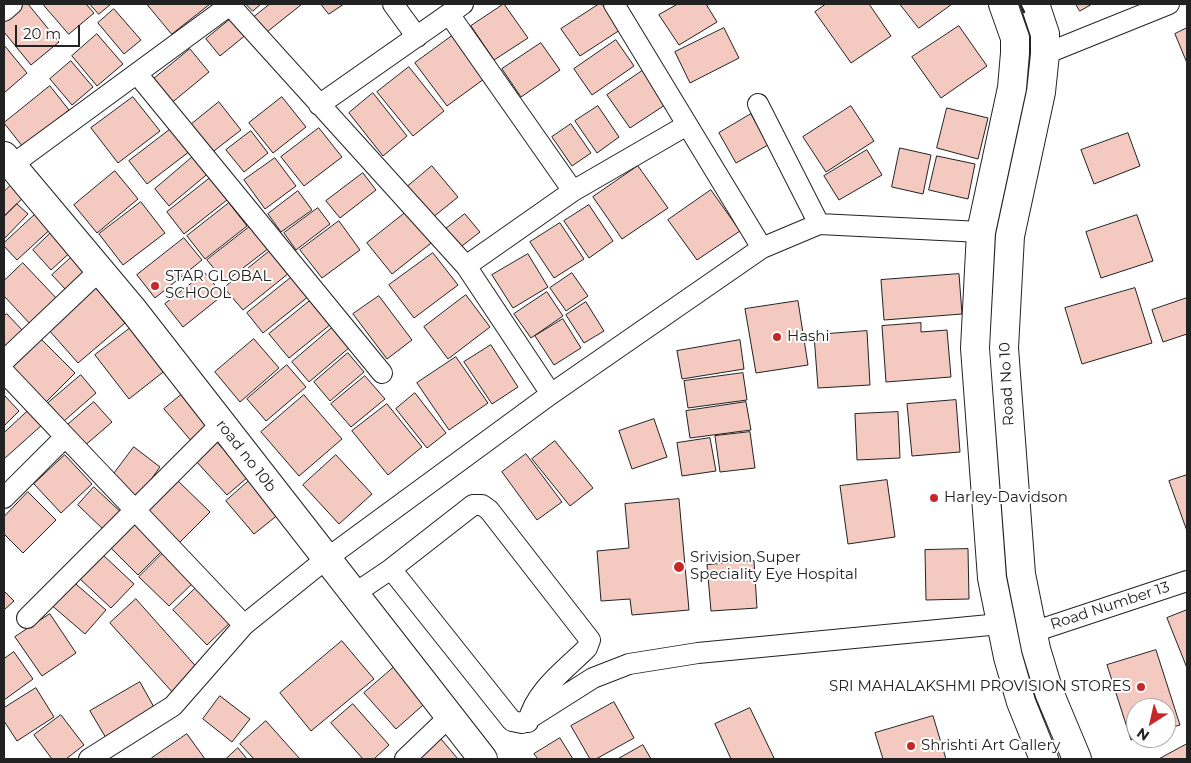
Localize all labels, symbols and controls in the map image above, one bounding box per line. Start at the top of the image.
scale bar [18,15,82,47]
text: 20 m [23,24,61,43]
place label: STAR GLOBAL SCHOOL [165,268,271,303]
marker: STAR GLOBAL SCHOOL [149,280,161,292]
place label: Hashi [787,328,830,346]
marker: Hashi [771,331,783,343]
street label: Road No 10 [996,342,1018,426]
street label: road no 10b [212,416,280,496]
place label: Harley-Davidson [944,489,1068,507]
marker: Harley-Davidson [928,492,940,504]
place label: Srivision Super Speciality Eye Hospital [690,549,858,584]
marker: Srivision Super Speciality Eye Hospital [672,560,686,574]
street label: Road Number 13 [1048,578,1172,634]
place label: SRI MAHALAKSHMI PROVISION STORES [829,678,1131,696]
marker: SRI MAHALAKSHMI PROVISION STORES [1135,681,1147,693]
north arrow [1126,698,1176,748]
text: N [1133,724,1153,745]
place label: Shrishti Art Gallery [921,737,1060,755]
marker: Shrishti Art Gallery [905,740,917,752]

